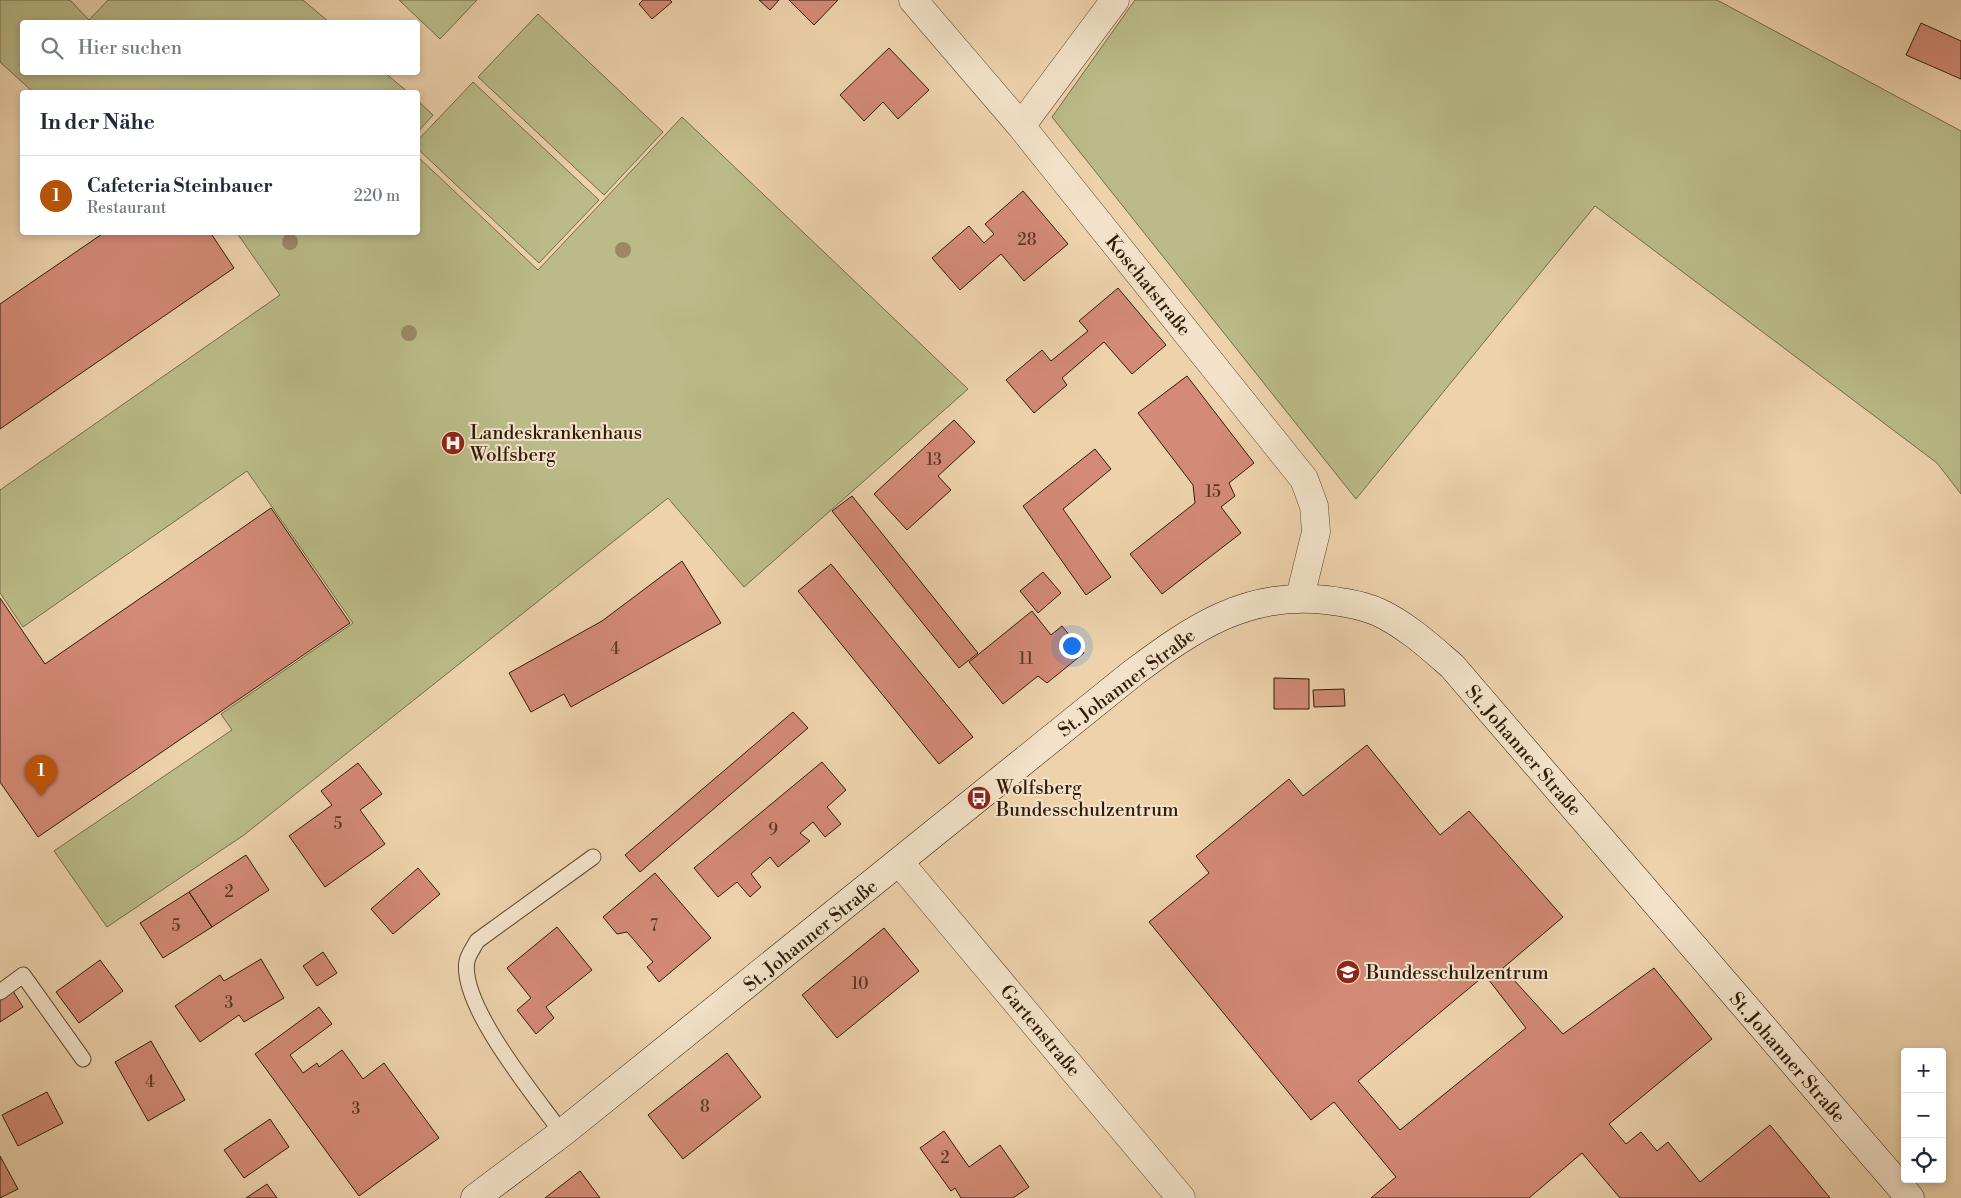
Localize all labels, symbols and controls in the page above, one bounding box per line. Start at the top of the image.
search box [20,20,420,75]
icon: search [38,34,66,62]
text: Hier suchen [78,36,182,60]
text: In der Nähe [40,110,155,136]
text: Cafeteria Steinbauer [87,174,273,198]
text: 1 [52,186,60,206]
text: 220 m [354,186,400,206]
text: Restaurant [87,198,166,218]
house number: 28 [1018,230,1037,250]
street label: Koschatstraße [1100,230,1196,341]
place label: Landeskrankenhaus Wolfsberg [469,421,642,467]
hospital icon: Landeskrankenhaus Wolfsberg [440,430,466,456]
house number: 13 [926,450,942,470]
house number: 15 [1205,482,1221,502]
street label: St. Johanner Straße [1053,623,1200,742]
your location [1059,633,1085,659]
house number: 4 [610,639,620,659]
house number: 11 [1019,649,1033,669]
street label: St. Johanner Straße [1460,680,1587,821]
pin: 1 [25,755,57,796]
place label: Wolfsberg Bundesschulzentrum [995,776,1179,822]
bus stop icon: Wolfsberg Bundesschulzentrum [966,785,992,811]
house number: 5 [334,814,343,834]
house number: 9 [768,820,778,840]
street label: St. Johanner Straße [739,874,883,997]
house number: 2 [224,882,234,902]
house number: 5 [172,916,181,936]
house number: 7 [650,916,658,936]
school or university icon: Bundesschulzentrum [1335,959,1361,985]
place label: Bundesschulzentrum [1365,961,1549,985]
house number: 10 [852,974,869,994]
street label: Gartenstraße [995,980,1086,1082]
street label: St. Johanner Straße [1724,987,1851,1128]
house number: 3 [225,993,234,1013]
map controls [1901,1048,1946,1183]
button: + [1901,1048,1946,1093]
house number: 4 [145,1072,155,1092]
button: − [1901,1093,1946,1138]
house number: 8 [700,1097,710,1117]
house number: 3 [352,1099,361,1119]
button: locate [1901,1138,1946,1183]
house number: 2 [940,1148,950,1168]

